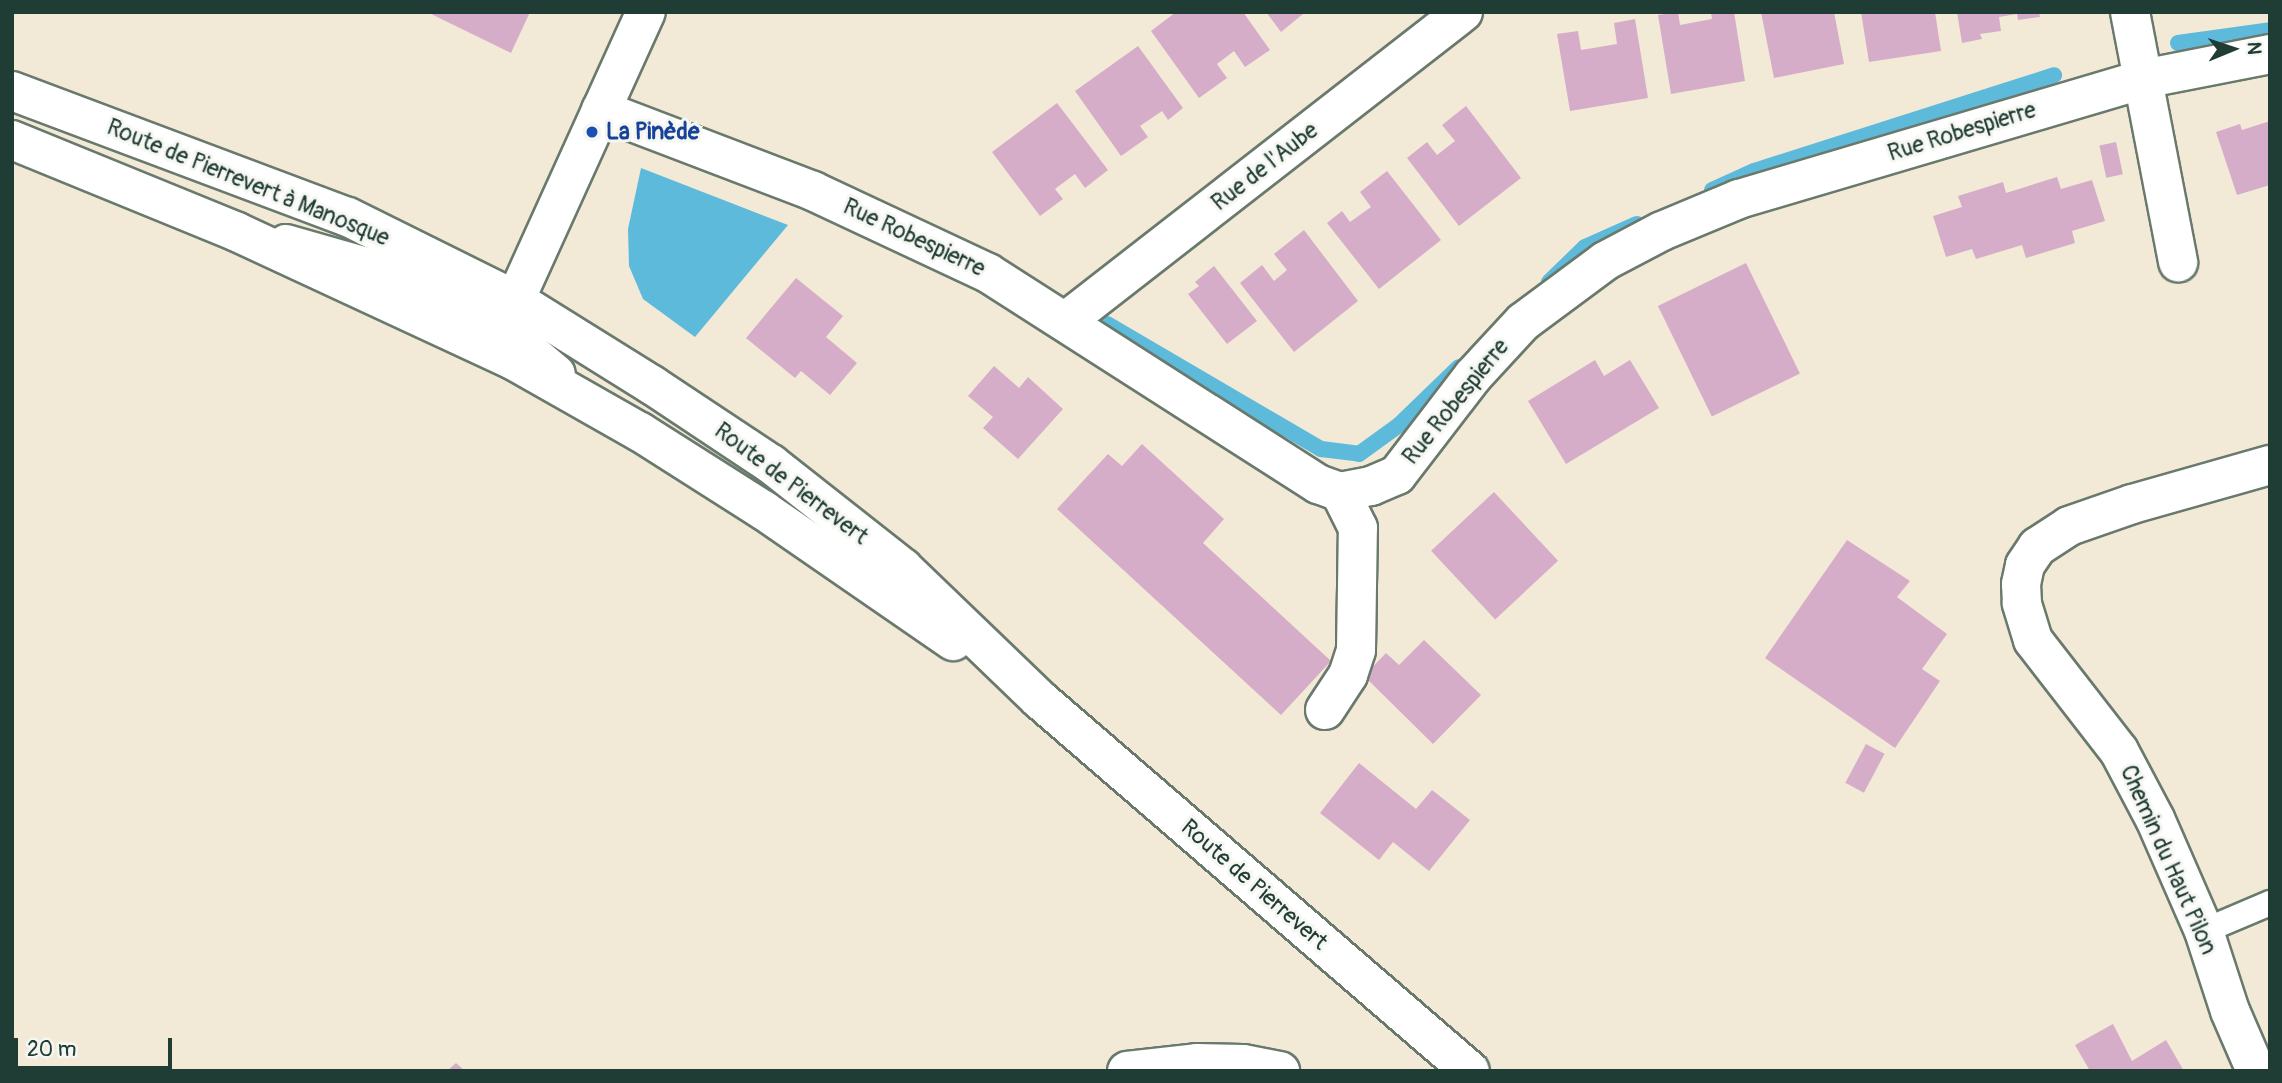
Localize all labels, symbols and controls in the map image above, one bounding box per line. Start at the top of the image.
north arrow [2198,14,2268,84]
text: N [2242,41,2266,55]
street label: Rue Robespierre [1885,96,2039,168]
street label: Route de Pierrevert à Manosque [103,114,393,252]
street label: Rue de l'Aube [1206,117,1324,217]
place label: La Pinède [606,118,699,146]
marker: La Pinède [584,124,600,140]
street label: Rue Robespierre [839,193,989,283]
street label: Rue Robespierre [1397,334,1515,470]
street label: Route de Pierrevert [709,417,873,551]
street label: Chemin du Haut Pilon [2114,761,2222,959]
street label: Route de Pierrevert [1175,814,1333,956]
scale bar [18,1024,175,1068]
text: 20 m [27,1036,76,1063]

